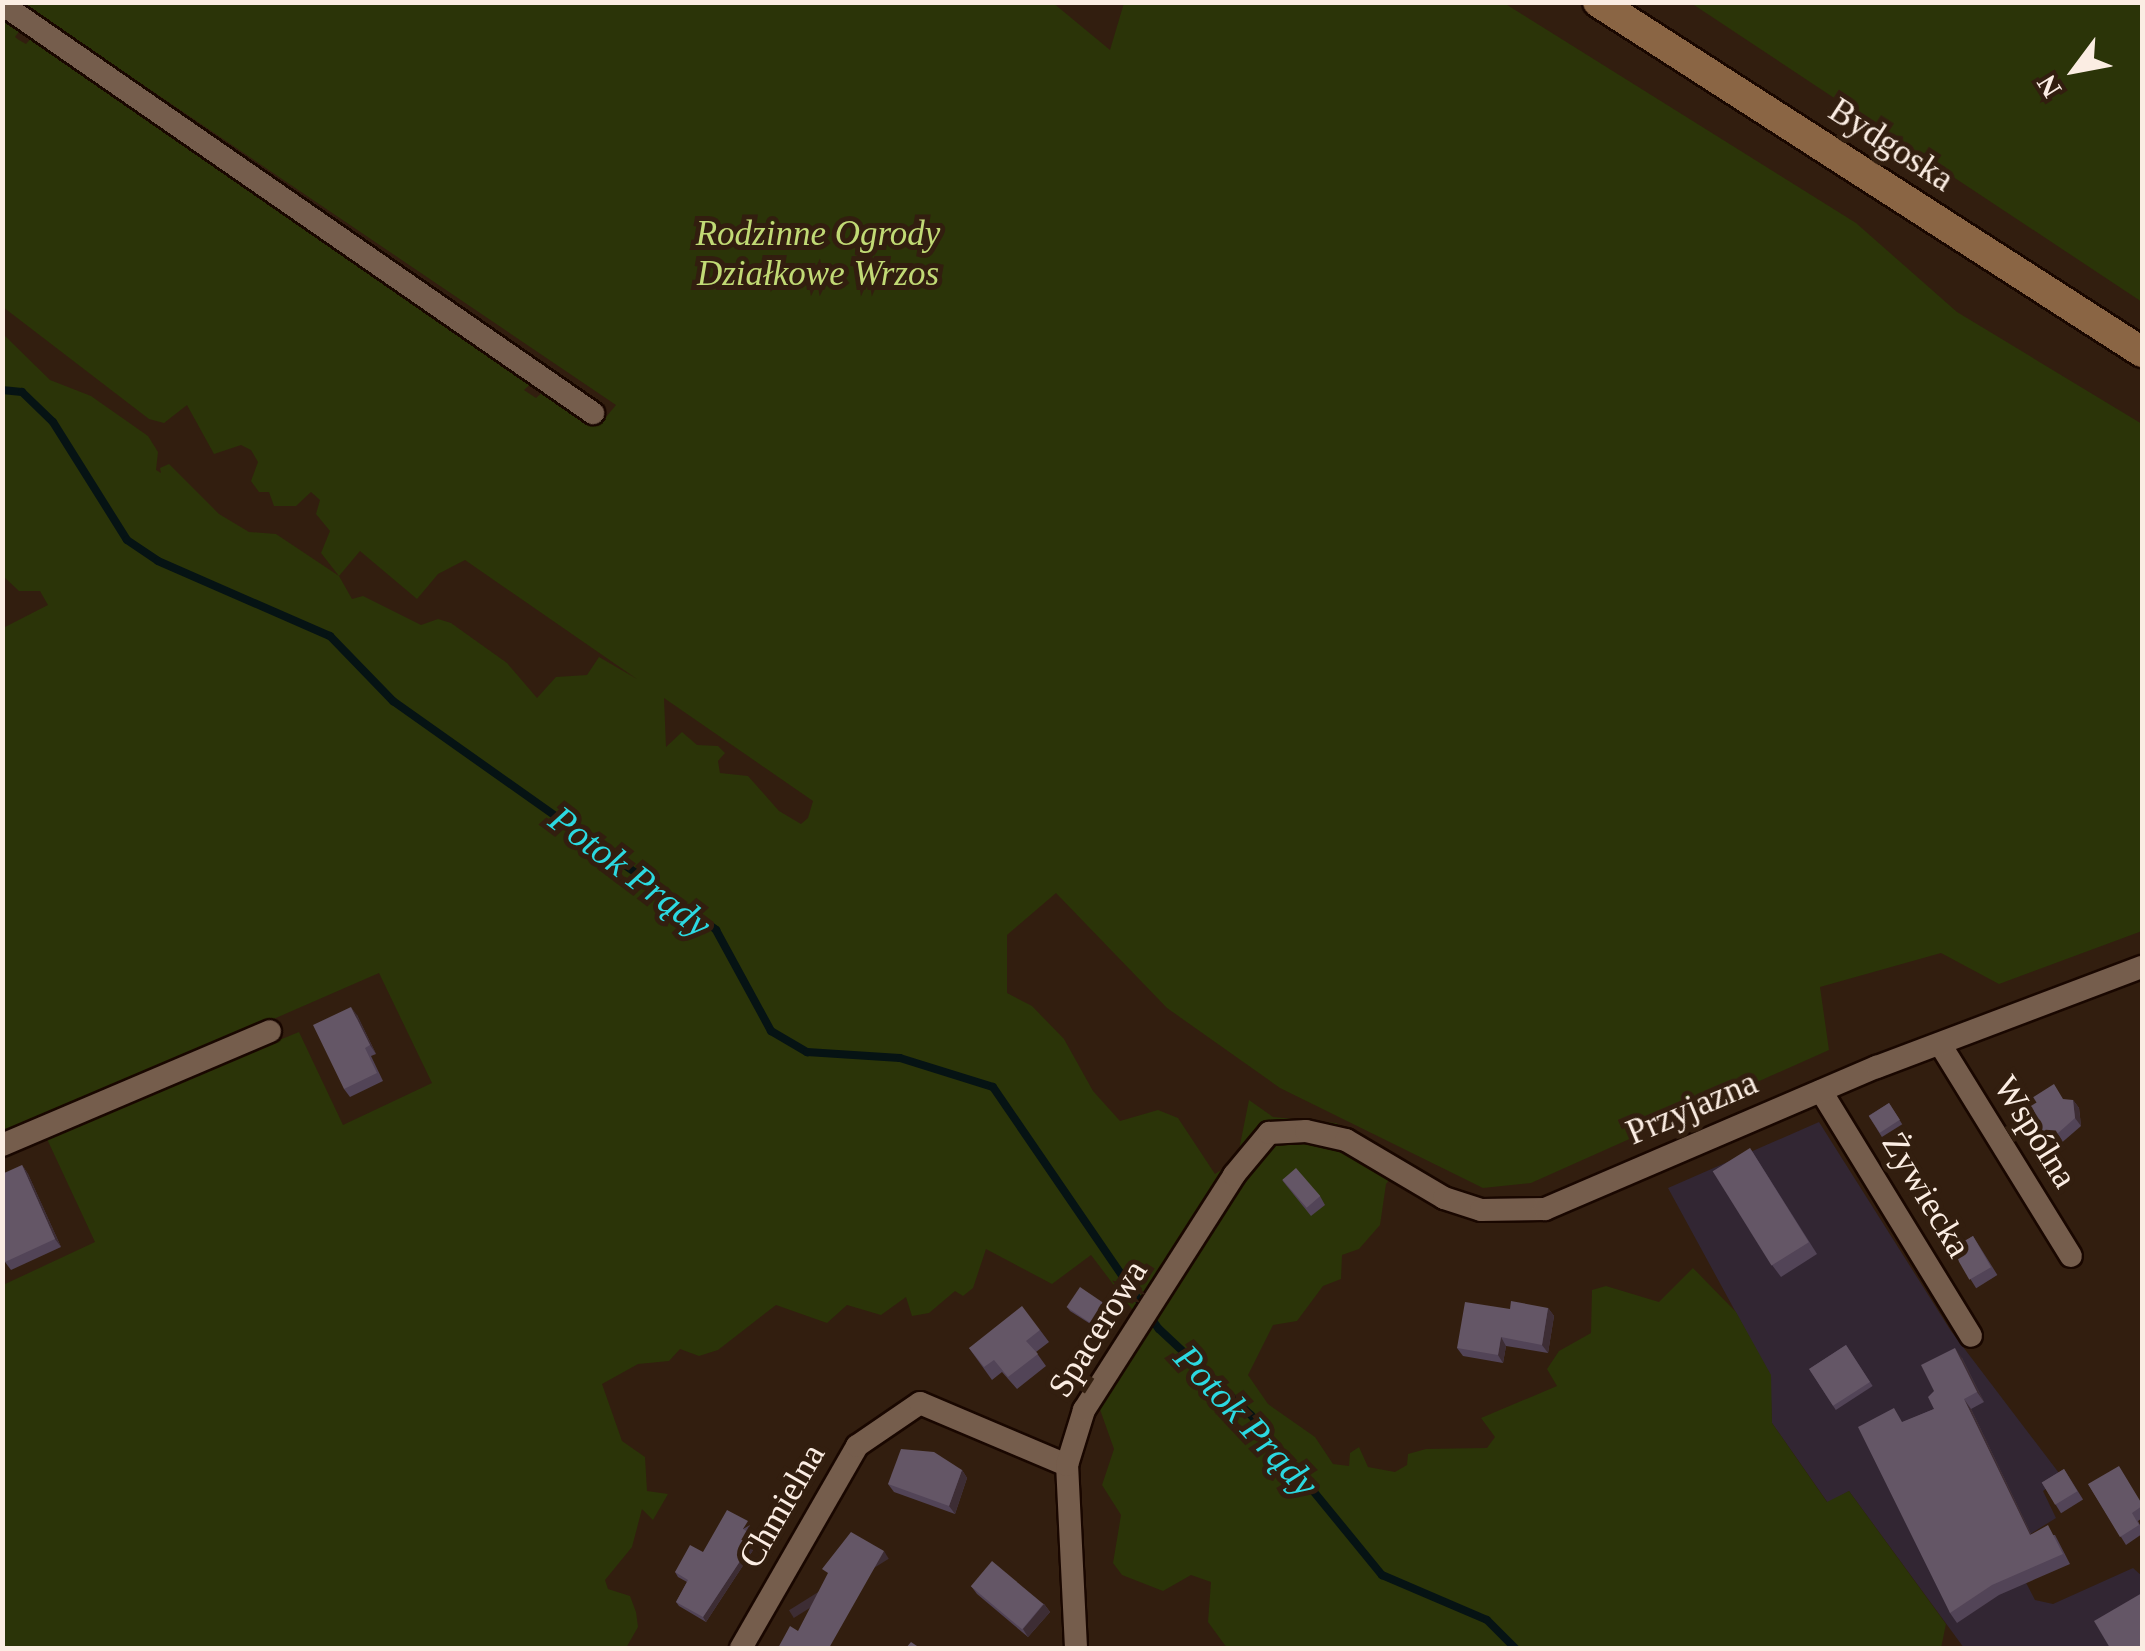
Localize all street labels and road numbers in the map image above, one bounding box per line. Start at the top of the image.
street label: Bydgoska [1821,89,1961,201]
street label: Przyjazna [1620,1062,1764,1154]
street label: Wspólna [1984,1068,2086,1196]
street label: Żywiecka [1872,1125,1980,1265]
street label: Spacerowa [1040,1253,1156,1405]
street label: Chmielna [730,1437,834,1575]

